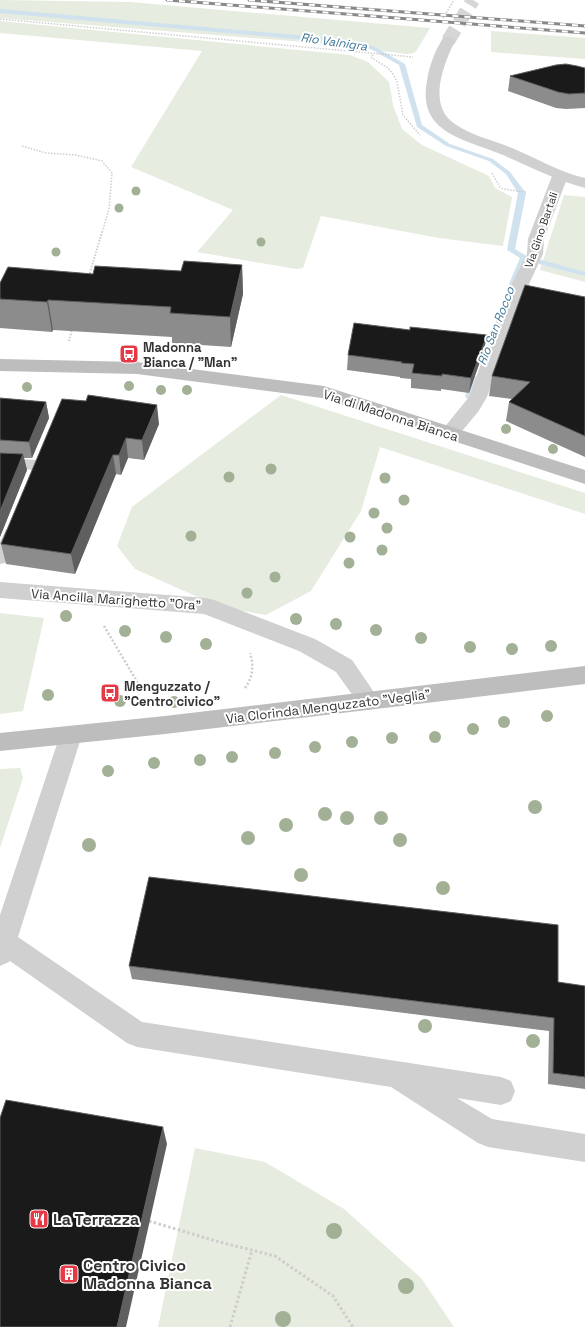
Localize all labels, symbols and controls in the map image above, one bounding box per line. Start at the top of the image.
water label: Rio Valnigra [300,29,368,55]
street label: Via Gino Bartali [521,190,561,270]
water label: Rio San Rocco [474,284,518,367]
place label: Madonna Bianca / "Man" [143,339,238,371]
bus stop icon: Madonna Bianca / "Man" [118,343,140,365]
street label: Via di Madonna Bianca [321,386,461,446]
street label: Via Ancilla Marighetto "Ora" [31,585,201,614]
place label: Menguzzato / "Centro civico" [124,678,220,710]
bus stop icon: Menguzzato / "Centro civico" [99,682,121,704]
street label: Via Clorinda Menguzzato "Veglia" [225,686,431,727]
restaurant icon: La Terrazza [28,1208,50,1230]
place label: La Terrazza [53,1209,139,1230]
place label: Centro Civico Madonna Bianca [83,1255,212,1294]
building icon: Centro Civico Madonna Bianca [58,1263,80,1285]

